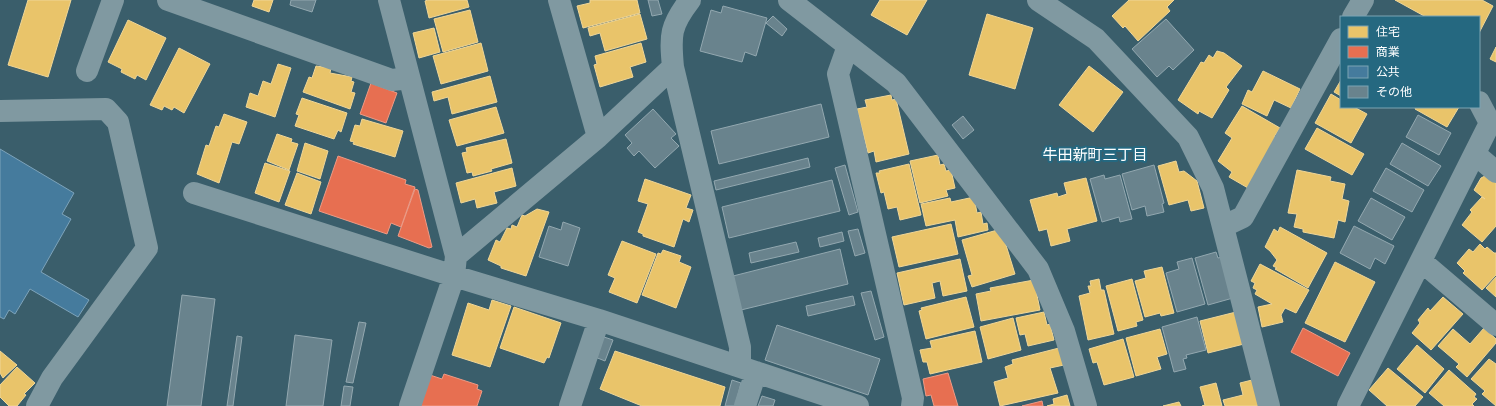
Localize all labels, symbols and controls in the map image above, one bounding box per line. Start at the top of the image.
legend [1340,16,1480,108]
text: 住宅 [1376,25,1400,39]
text: 商業 [1376,45,1400,59]
text: 公共 [1376,65,1400,79]
text: その他 [1376,85,1412,99]
district label: 牛田新町三丁目 [1042,146,1148,164]

